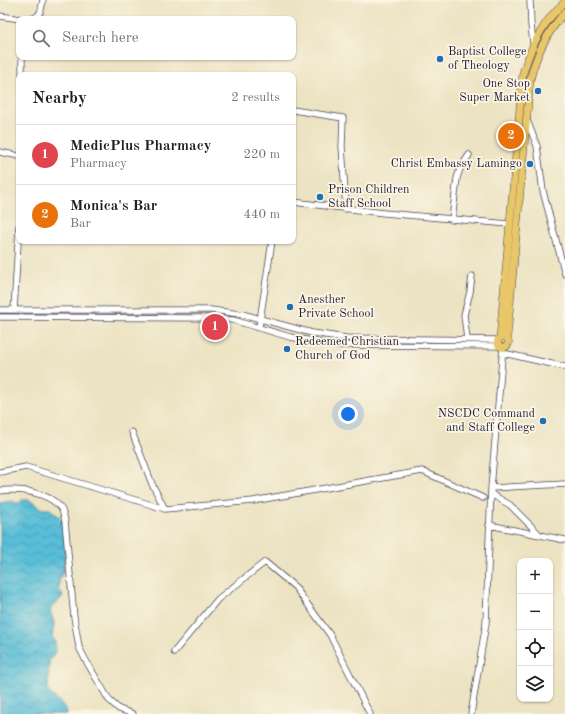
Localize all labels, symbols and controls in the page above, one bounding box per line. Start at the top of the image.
search box [16,16,296,60]
icon: search [30,27,52,49]
text: Search here [62,31,139,46]
place label: Baptist College of Theology [448,46,527,72]
marker: Baptist College of Theology [435,54,445,64]
place label: One Stop Super Market [459,78,530,104]
marker: One Stop Super Market [533,86,543,96]
text: Nearby [32,90,87,107]
text: 2 results [231,91,280,104]
pin: 2 [498,121,524,151]
text: MedicPlus Pharmacy [70,139,212,154]
text: 1 [41,148,49,161]
text: 220 m [243,148,280,161]
text: Pharmacy [70,157,127,170]
place label: Christ Embassy Lamingo [391,158,522,170]
marker: Christ Embassy Lamingo [525,159,535,169]
place label: Prison Children Staff School [328,184,410,210]
marker: Prison Children Staff School [315,192,325,202]
text: Monica's Bar [70,199,157,214]
text: 2 [41,208,49,221]
text: 440 m [243,208,280,221]
text: Bar [70,217,91,230]
place label: Anesther Private School [298,294,374,320]
marker: Anesther Private School [285,302,295,312]
pin: 1 [202,312,228,342]
place label: Redeemed Christian Church of God [295,336,399,362]
marker: Redeemed Christian Church of God [282,344,292,354]
your location [338,404,358,424]
place label: NSCDC Command and Staff College [438,408,535,434]
marker: NSCDC Command and Staff College [538,416,548,426]
map controls [517,558,553,702]
button: + [517,558,553,594]
button: − [517,594,553,630]
button: locate [517,630,553,666]
button: layers [517,666,553,702]

